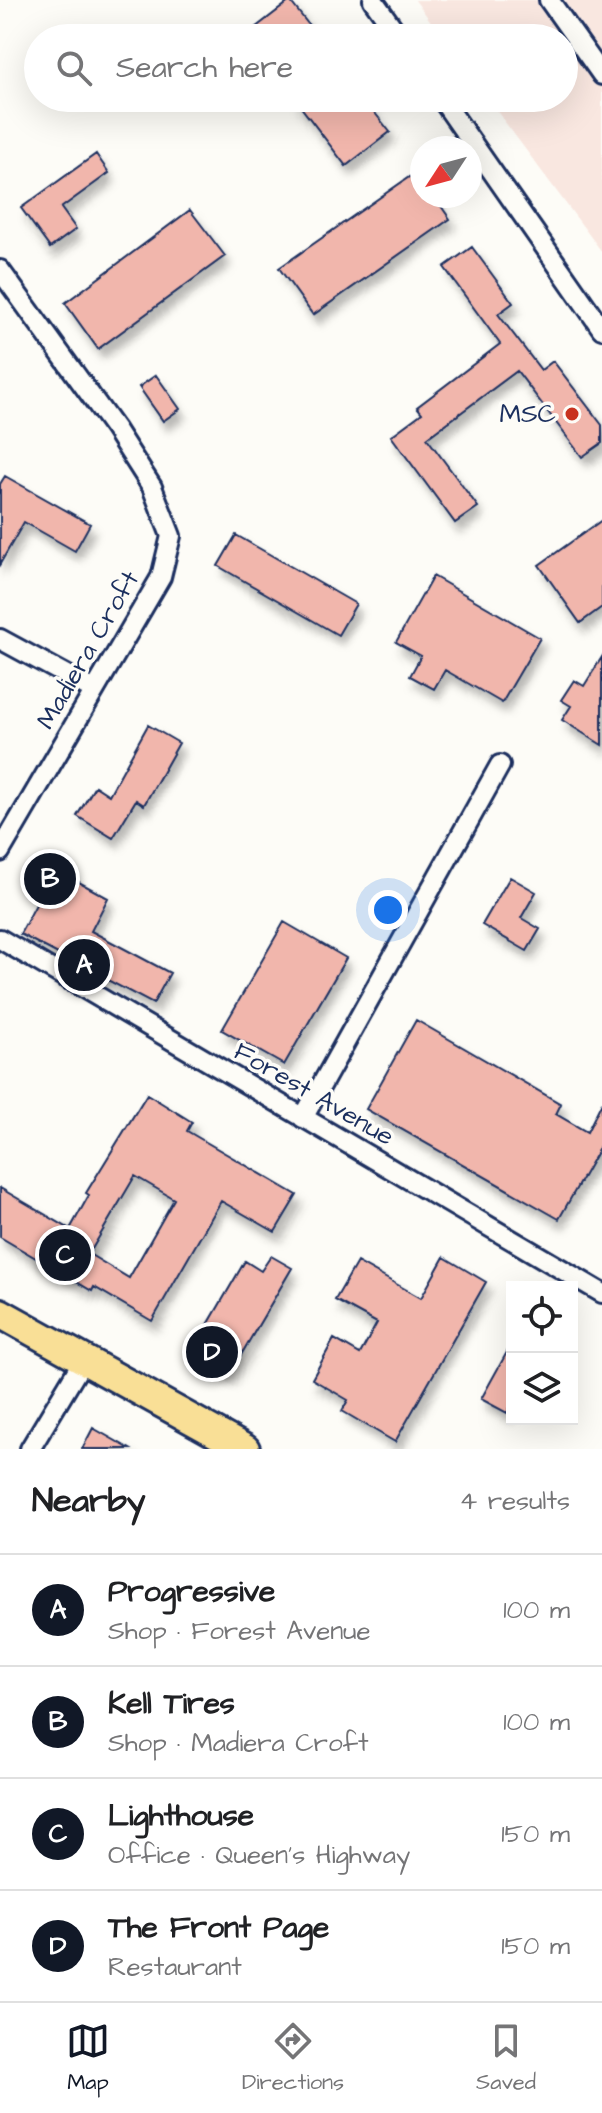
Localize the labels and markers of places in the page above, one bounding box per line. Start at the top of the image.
place label: MSC [499,396,556,432]
marker: MSC [563,405,581,423]
pin: B [24,849,76,909]
pin: A [58,935,110,995]
pin: C [39,1225,91,1285]
pin: D [186,1322,238,1382]

